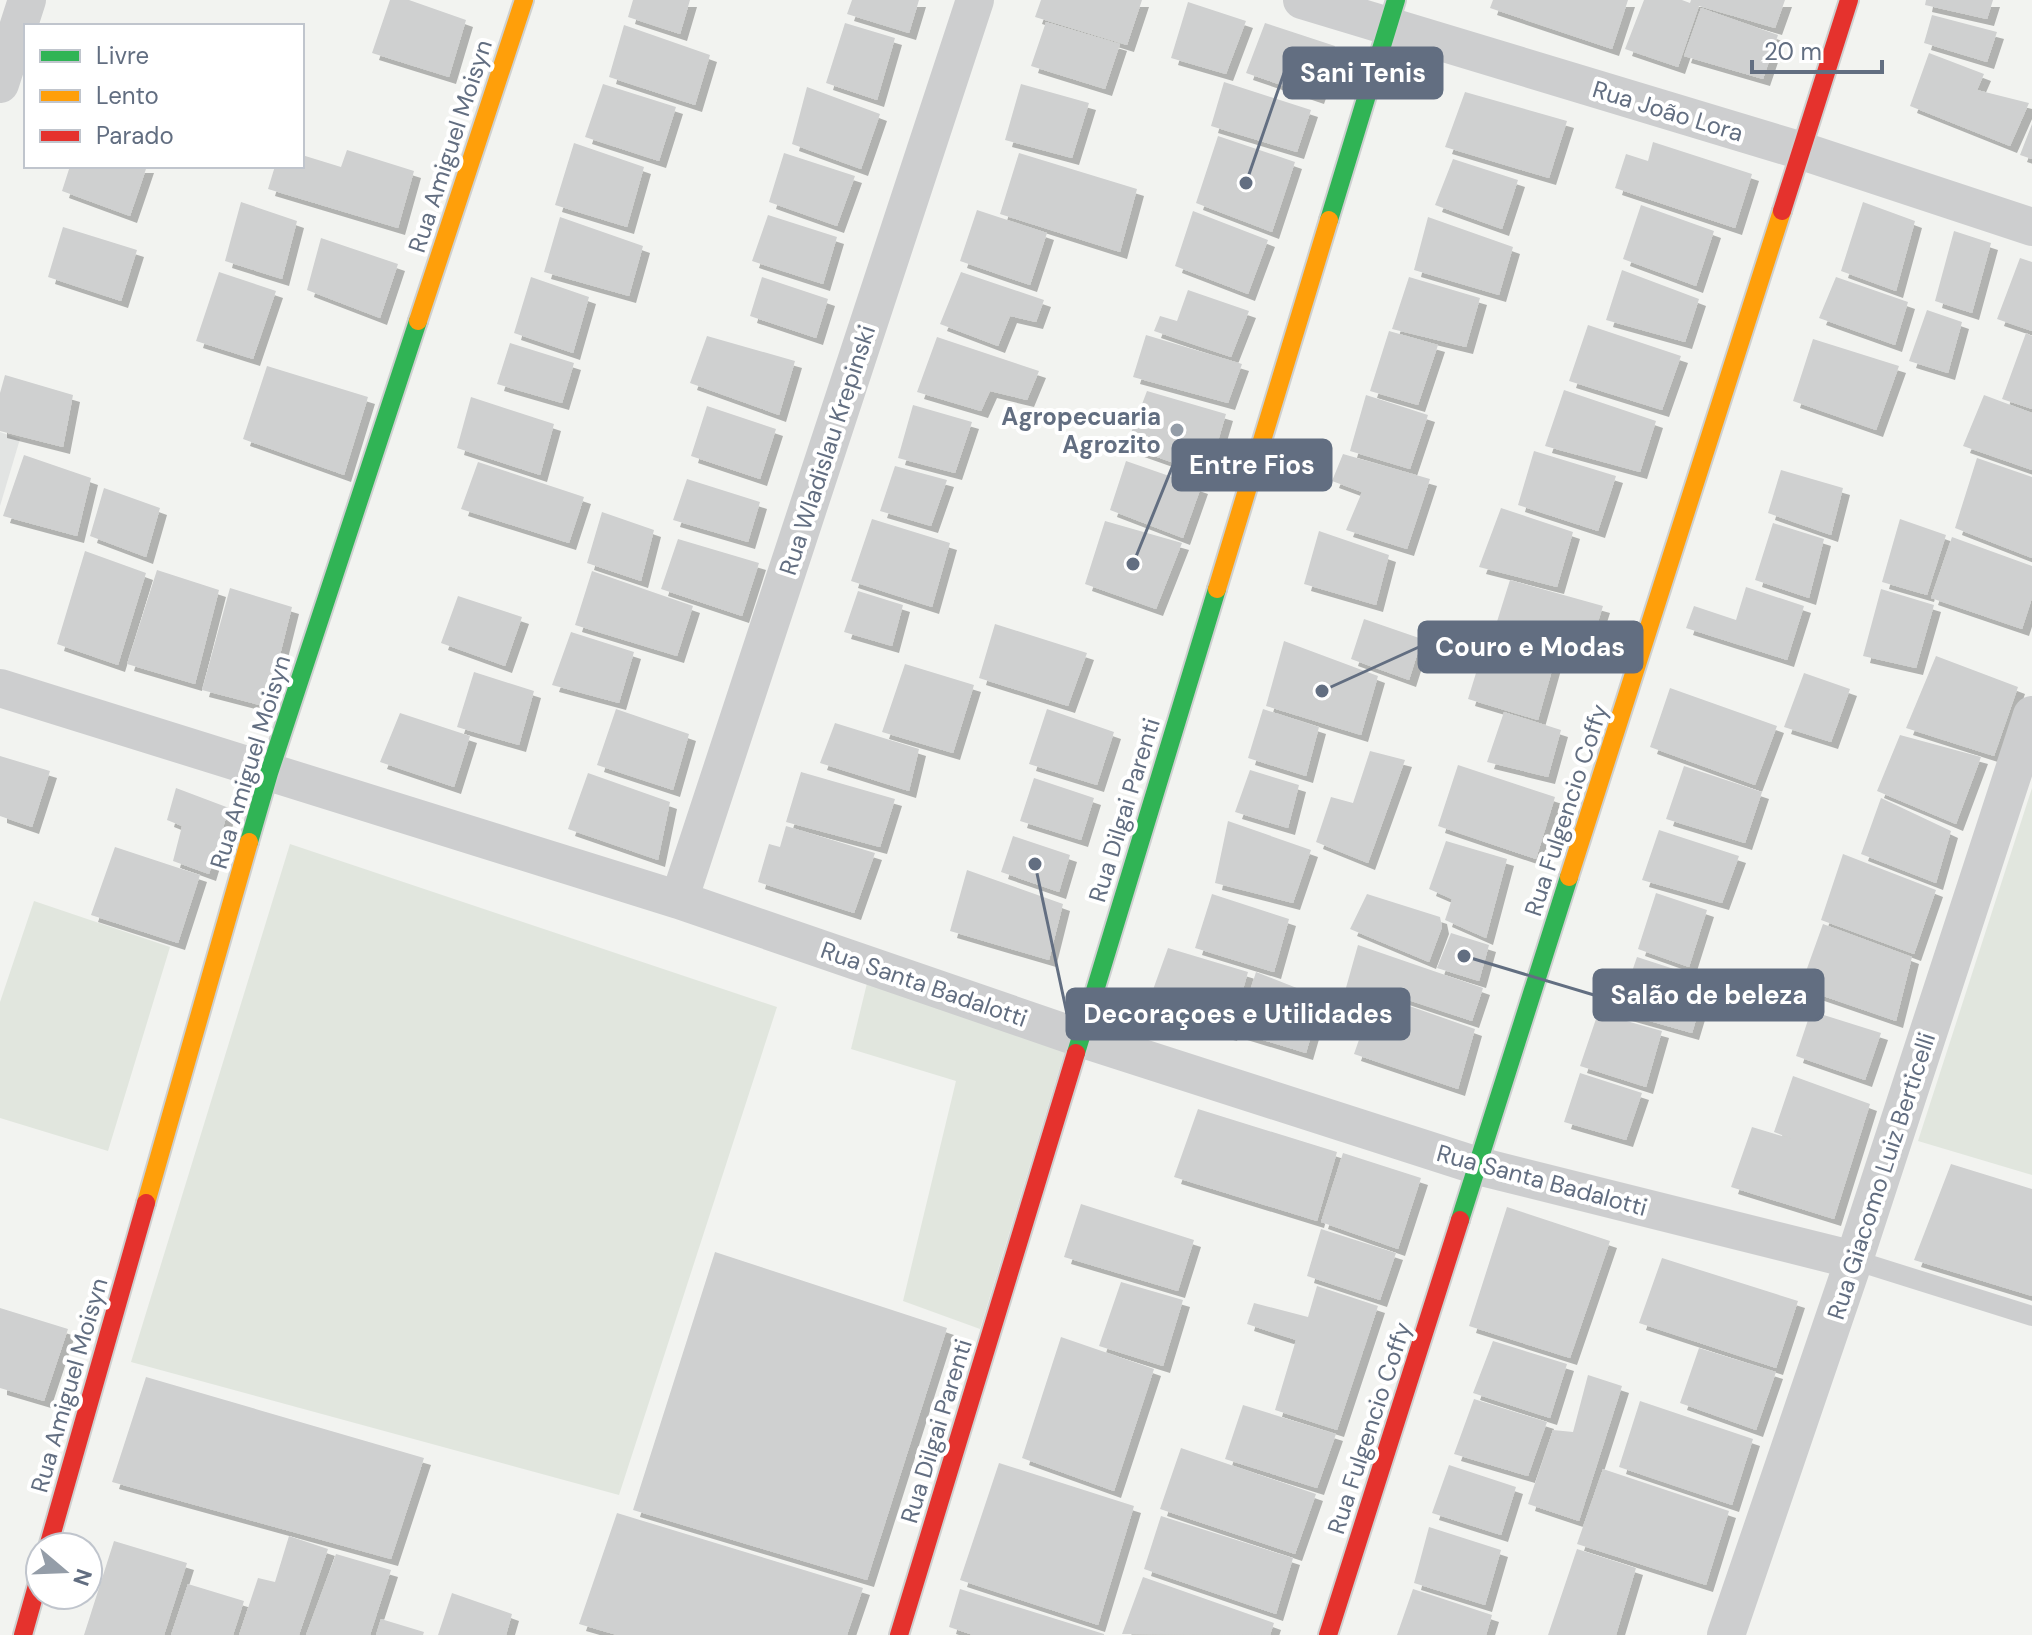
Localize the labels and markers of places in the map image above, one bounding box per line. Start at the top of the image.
callout: Sani Tenis [1284,48,1442,98]
place label: Agropecuaria Agrozito [1001,401,1161,460]
marker: Agropecuaria Agrozito [1168,421,1186,439]
callout: Entre Fios [1173,440,1331,490]
callout: Couro e Modas [1419,622,1642,672]
callout: Salão de beleza [1594,970,1823,1020]
callout: Decoraçoes e Utilidades [1067,989,1409,1039]

